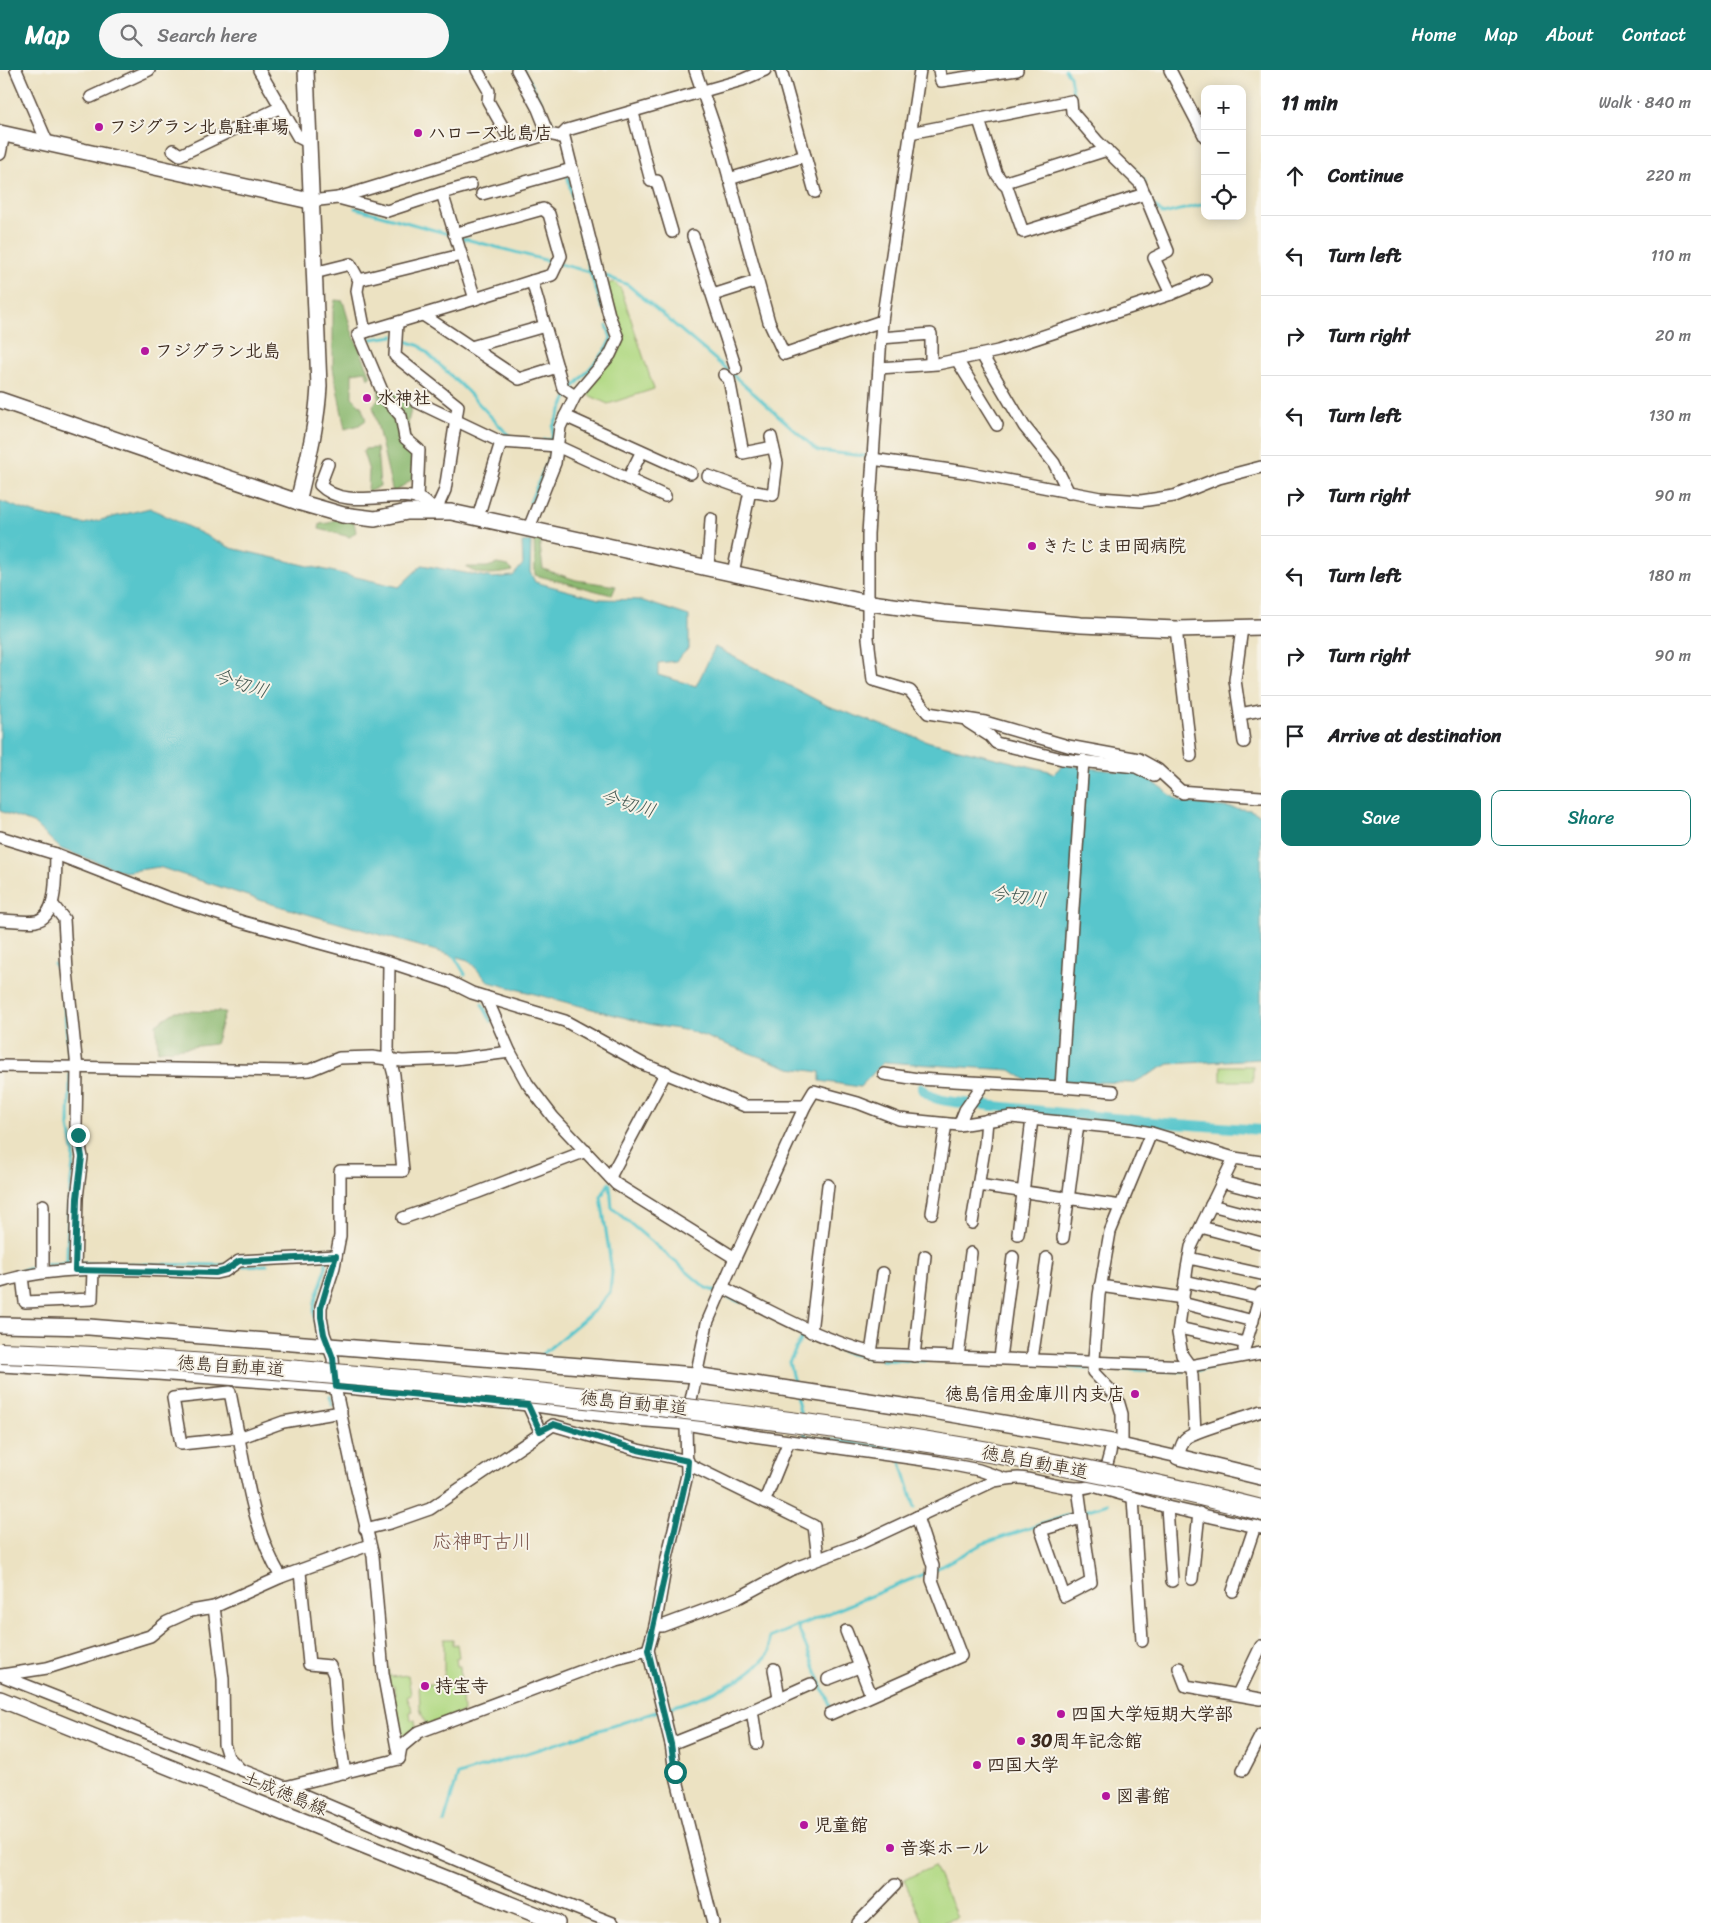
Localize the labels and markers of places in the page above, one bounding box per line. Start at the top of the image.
place label: フジグラン北島駐車場 [109,111,289,143]
place label: ハローズ北島店 [428,117,553,149]
marker: フジグラン北島駐車場 [93,121,105,133]
marker: ハローズ北島店 [412,127,424,139]
place label: フジグラン北島 [155,335,281,367]
marker: フジグラン北島 [139,345,151,357]
place label: 水神社 [377,382,431,414]
marker: 水神社 [361,392,373,404]
place label: きたじま田岡病院 [1042,530,1186,562]
marker: きたじま田岡病院 [1026,540,1038,552]
place label: 徳島信用金庫川内支店 [945,1378,1125,1410]
marker: 徳島信用金庫川内支店 [1129,1388,1141,1400]
place label: 持宝寺 [435,1670,489,1702]
marker: 持宝寺 [419,1680,431,1692]
place label: 四国大学短期大学部 [1071,1698,1233,1730]
marker: 四国大学短期大学部 [1055,1708,1067,1720]
place label: 30周年記念館 [1030,1725,1142,1757]
marker: 30周年記念館 [1015,1735,1027,1747]
place label: 四国大学 [987,1749,1059,1781]
marker: 四国大学 [971,1759,983,1771]
place label: 図書館 [1116,1780,1170,1812]
marker: 図書館 [1100,1790,1112,1802]
place label: 児童館 [814,1809,868,1841]
marker: 児童館 [798,1819,810,1831]
place label: 音楽ホール [900,1832,989,1864]
marker: 音楽ホール [884,1842,896,1854]

